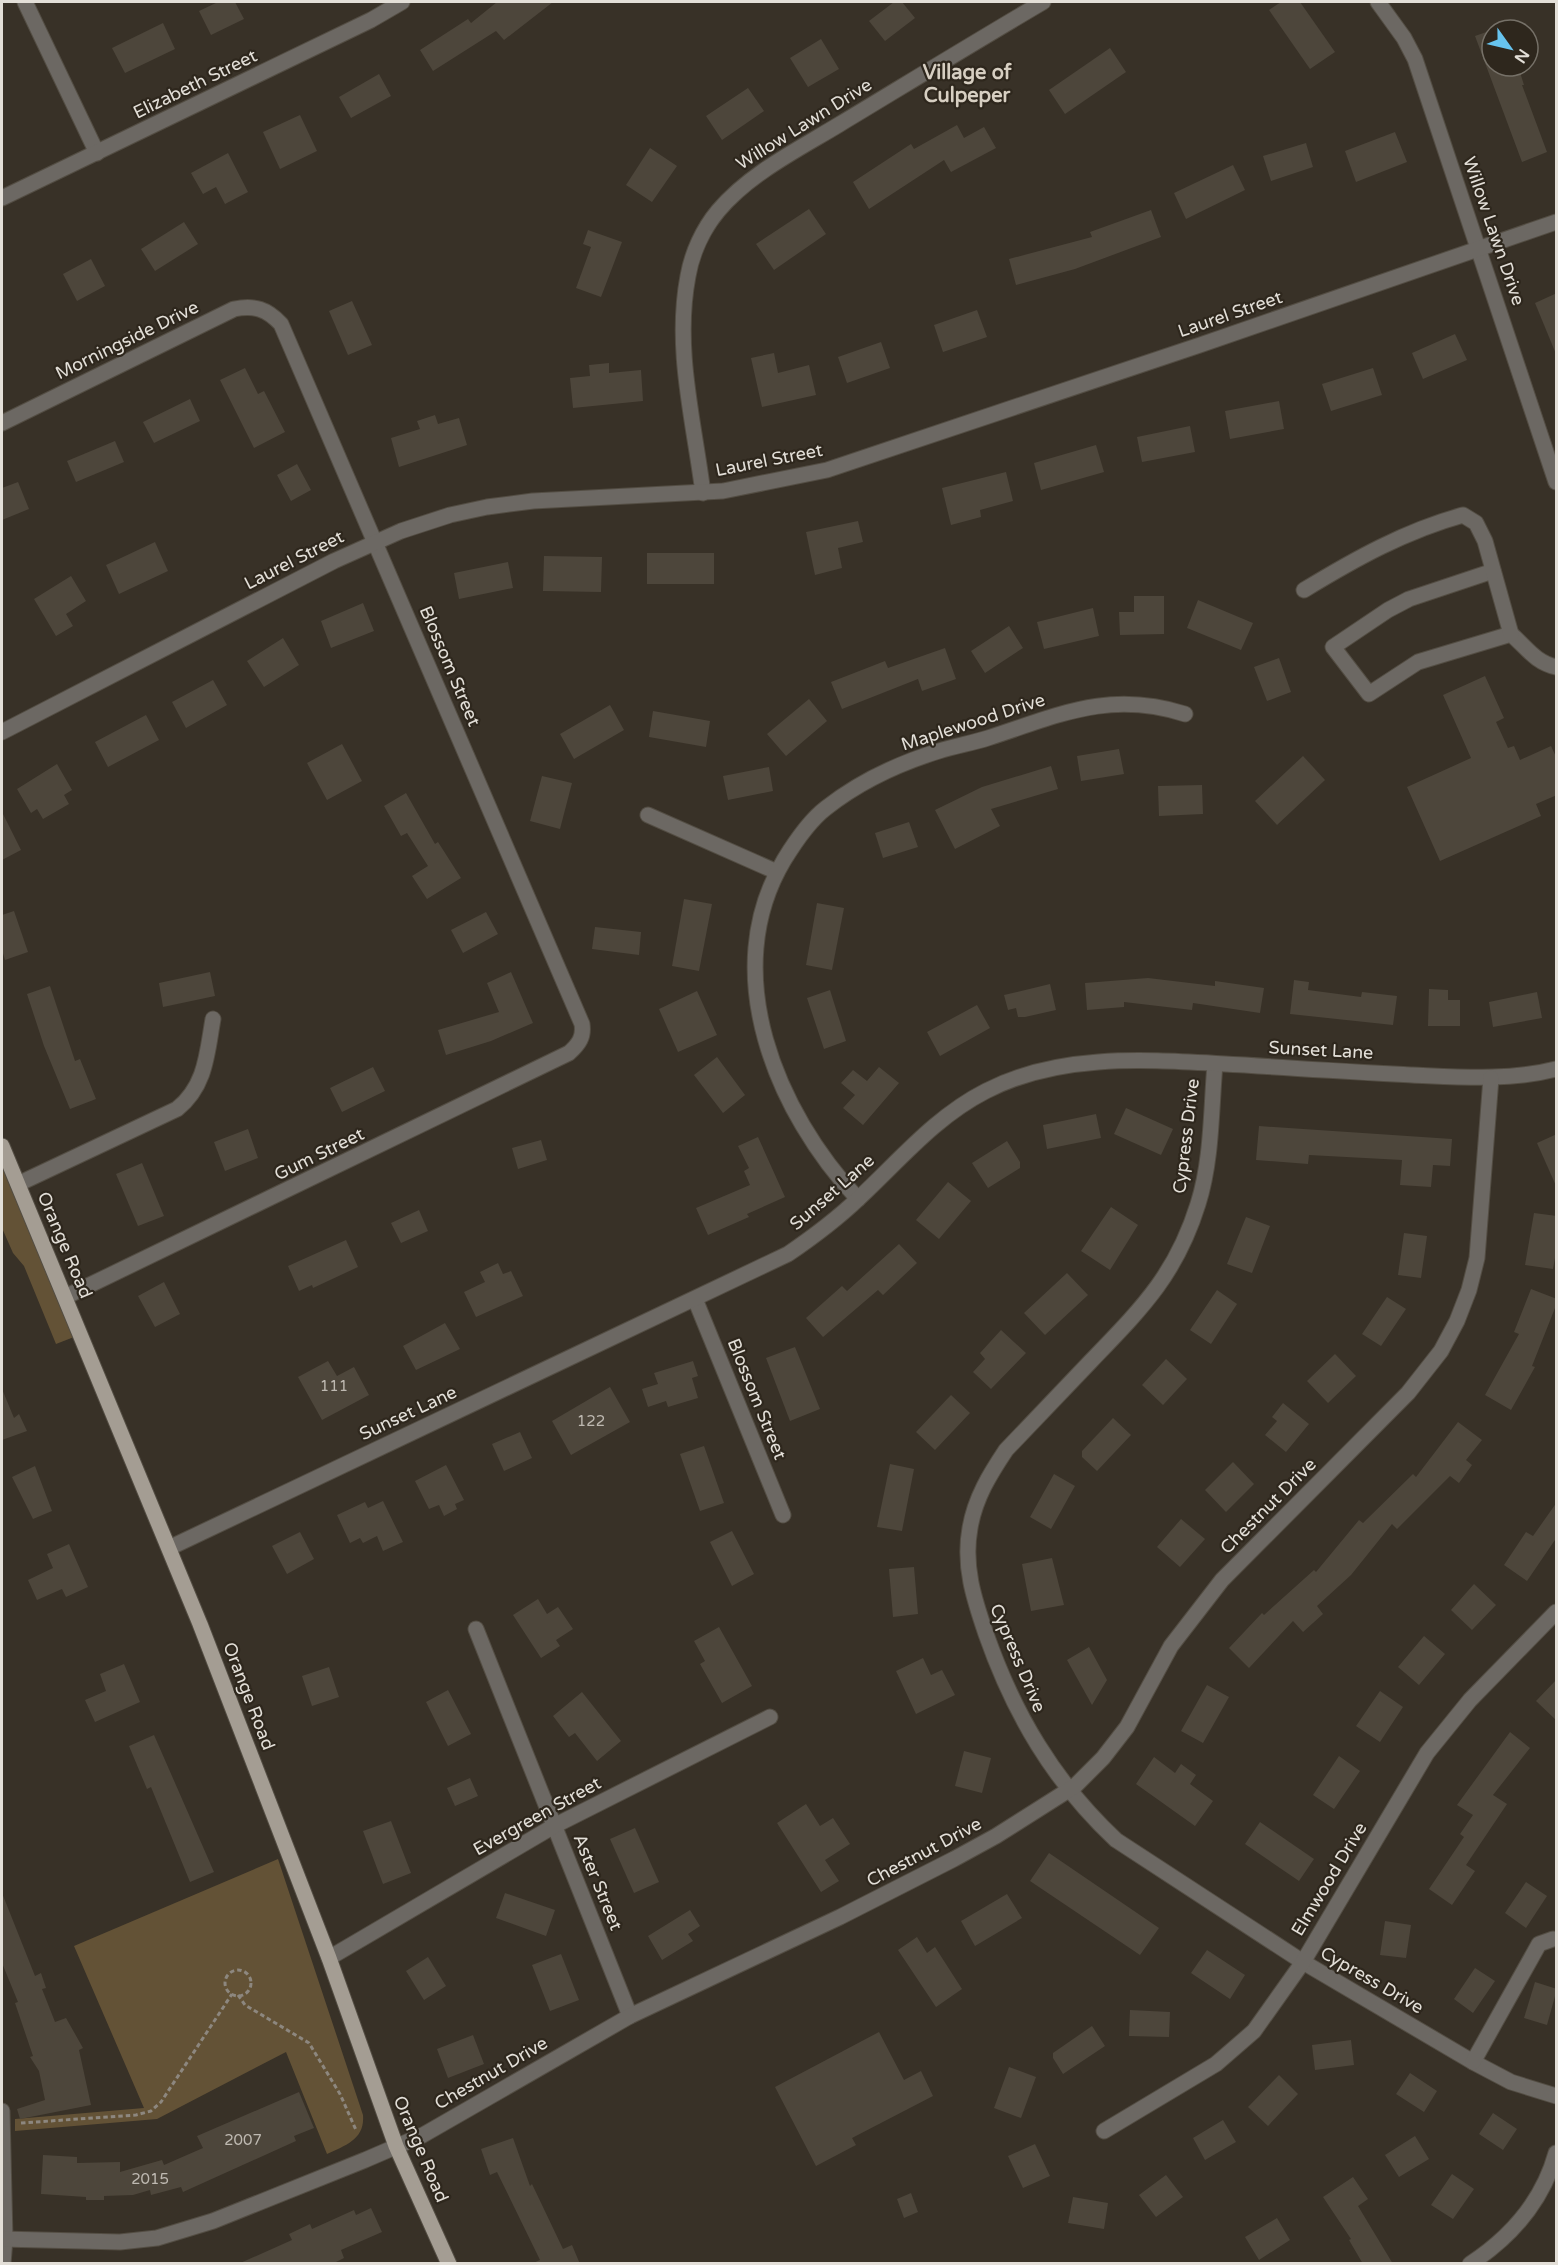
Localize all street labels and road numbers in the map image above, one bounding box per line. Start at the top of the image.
street label: Elizabeth Street [129,44,261,123]
street label: Willow Lawn Drive [732,73,876,175]
street label: Willow Lawn Drive [1458,154,1530,308]
street label: Laurel Street [1175,286,1285,342]
street label: Morningside Drive [52,296,202,384]
street label: Laurel Street [714,439,825,481]
street label: Laurel Street [241,525,348,594]
street label: Blossom Street [415,602,485,730]
street label: Maplewood Drive [898,688,1048,756]
street label: Sunset Lane [1268,1036,1374,1064]
street label: Cypress Drive [1168,1077,1204,1195]
street label: Gum Street [270,1123,368,1185]
street label: Sunset Lane [785,1149,879,1235]
street label: Orange Road [33,1188,97,1302]
street label: Blossom Street [723,1335,791,1463]
street label: Sunset Lane [356,1381,460,1445]
street label: Chestnut Drive [1215,1453,1321,1559]
street label: Cypress Drive [985,1600,1051,1716]
street label: Orange Road [218,1639,280,1753]
street label: Evergreen Street [469,1772,605,1860]
street label: Chestnut Drive [863,1813,985,1891]
street label: Elmwood Drive [1286,1818,1372,1940]
street label: Aster Street [569,1831,627,1933]
street label: Cypress Drive [1316,1942,1428,2018]
street label: Chestnut Drive [431,2032,551,2114]
street label: Orange Road [389,2092,453,2206]

